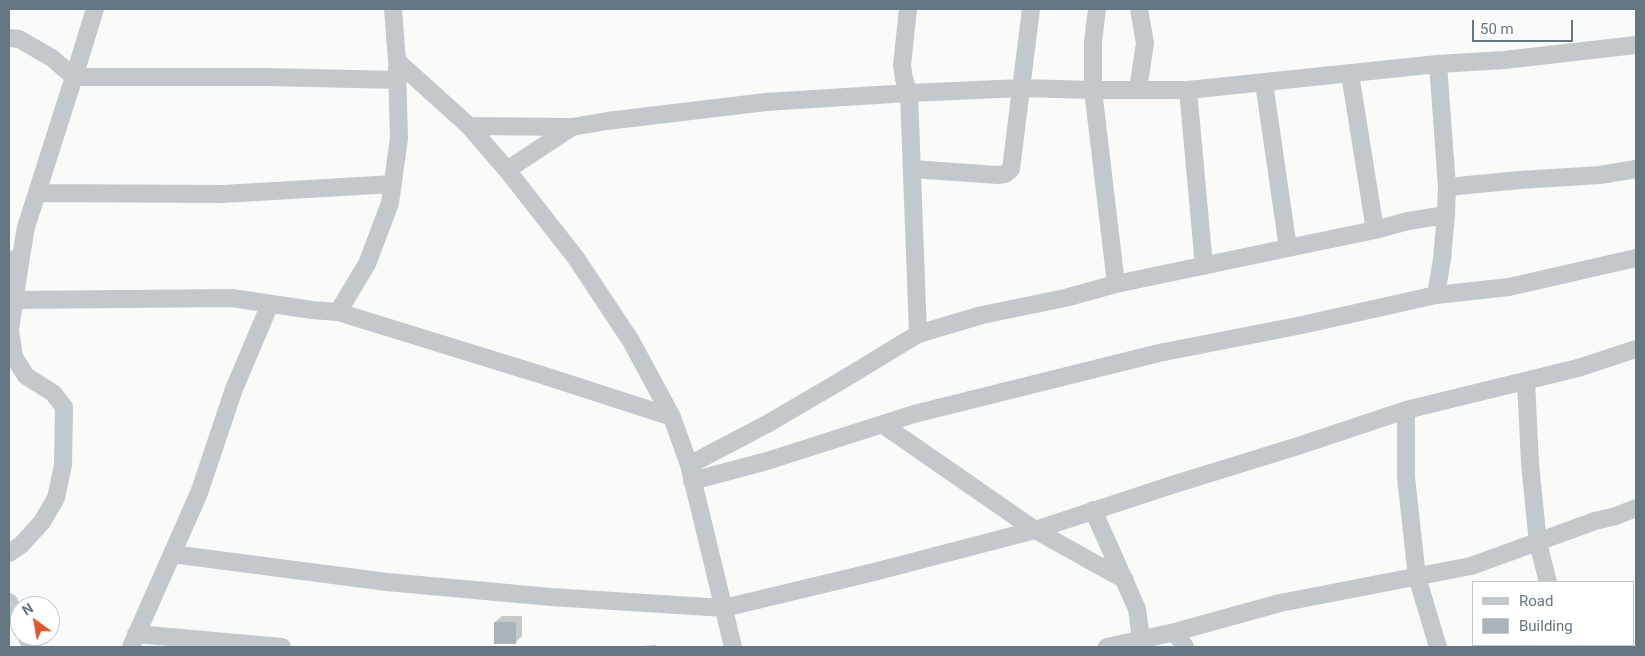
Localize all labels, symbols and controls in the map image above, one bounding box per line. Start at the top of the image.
scale bar [1475,10,1576,42]
text: 50 m [1480,20,1514,38]
legend [1472,581,1635,646]
text: Road [1519,592,1553,610]
north arrow [10,596,60,646]
text: N [19,600,36,619]
text: Building [1519,617,1573,635]

